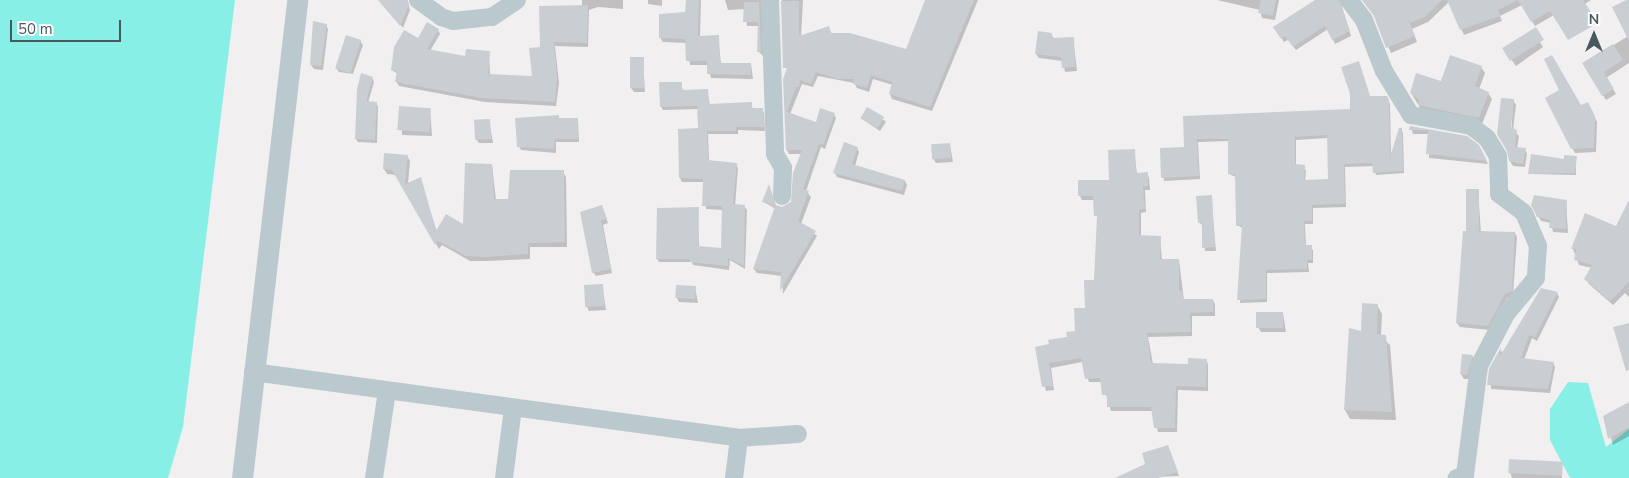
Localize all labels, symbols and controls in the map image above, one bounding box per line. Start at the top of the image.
scale bar [12,10,124,42]
north arrow [1569,10,1619,60]
text: N [1589,10,1599,29]
text: 50 m [18,19,53,39]

